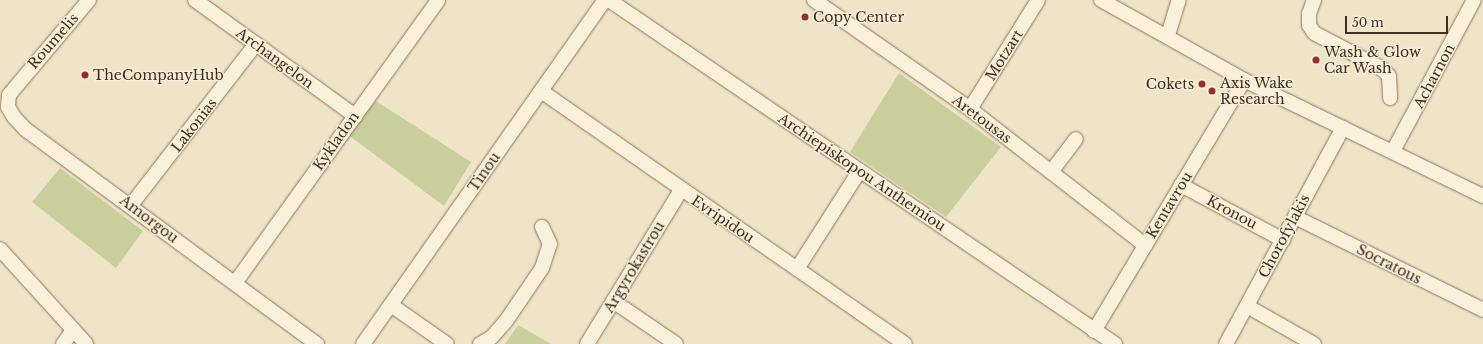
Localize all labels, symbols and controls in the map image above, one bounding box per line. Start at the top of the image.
scale bar [1347,8,1450,34]
place label: Copy Center [813,9,904,25]
street label: Roumelis [24,10,82,72]
marker: Copy Center [800,12,810,22]
text: 50 m [1352,15,1384,30]
street label: Archangelon [233,24,317,92]
street label: Motzart [982,26,1026,84]
street label: Acharnon [1410,41,1458,111]
place label: Wash & Glow Car Wash [1324,44,1421,76]
marker: Wash & Glow Car Wash [1311,55,1321,65]
place label: TheCompanyHub [93,67,224,83]
marker: TheCompanyHub [80,70,90,80]
place label: Axis Wake Research [1220,75,1294,108]
place label: Cokets [1146,76,1194,92]
marker: Cokets [1197,79,1207,89]
marker: Axis Wake Research [1207,86,1217,96]
street label: Aretousas [949,91,1015,147]
street label: Lakonias [168,95,220,155]
street label: Kykladon [310,108,362,174]
street label: Archiepiskopou Anthemiou [775,109,949,235]
street label: Tinou [465,149,503,195]
street label: Kentavrou [1143,169,1195,241]
street label: Chorofylakis [1255,191,1313,281]
street label: Amorgou [117,192,181,246]
street label: Evripidou [688,192,758,246]
street label: Kronou [1204,192,1260,232]
street label: Argyrokastrou [600,218,668,316]
street label: Socratous [1354,241,1424,287]

